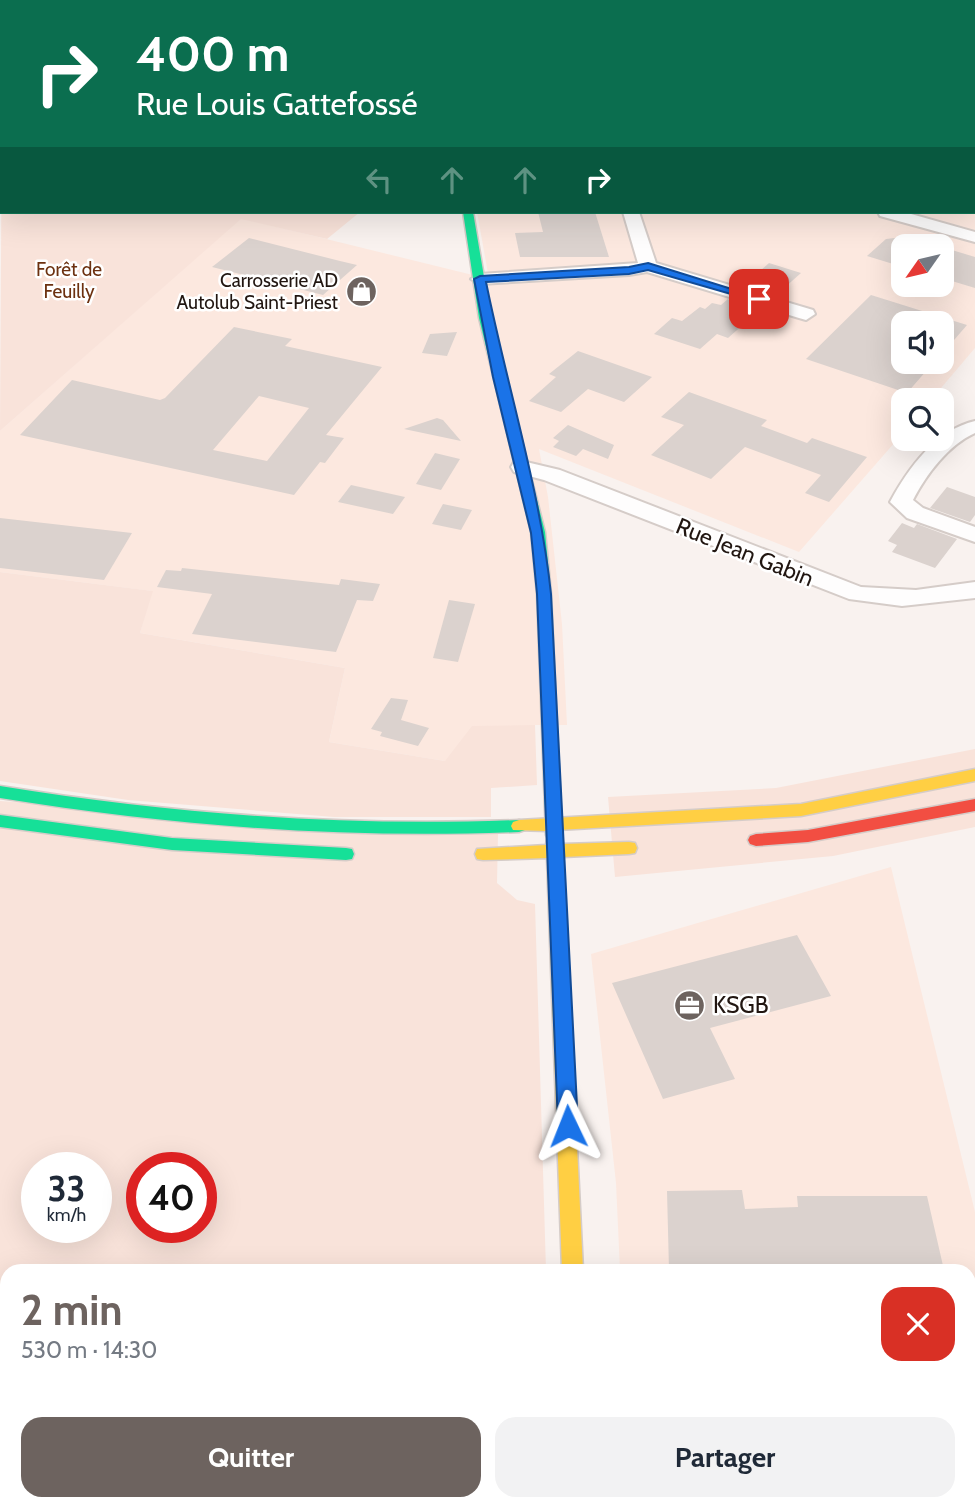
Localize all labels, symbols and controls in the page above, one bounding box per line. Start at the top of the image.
text: 400 m [136,24,289,83]
icon: right [21,28,112,119]
text: Rue Louis Gattefossé [136,84,418,123]
icon: left [360,161,398,199]
icon: ahead [433,161,471,199]
icon: ahead [506,161,544,199]
icon: right [579,161,617,199]
north arrow [891,234,954,298]
map controls [891,234,954,451]
park label: Forêt de Feuilly [36,258,102,303]
place label: Carrosserie AD Autolub Saint-Priest [177,269,339,314]
pin [729,269,789,329]
shop icon: Carrosserie AD Autolub Saint-Priest [344,274,378,308]
icon: arrive [740,280,778,318]
button: sound [891,311,954,374]
button: search [891,388,954,451]
street label: Rue Jean Gabin [672,512,818,592]
office icon: KSGB [673,988,707,1022]
place label: KSGB [713,991,769,1019]
position arrow [531,1089,605,1163]
speed limit sign: 40 [126,1152,217,1243]
text: 33 [48,1167,85,1210]
text: km/h [47,1204,86,1226]
text: 2 min [21,1284,122,1336]
button: close [881,1287,955,1361]
text: 530 m · 14:30 [21,1336,157,1364]
button: Quitter [21,1417,481,1497]
button: Partager [495,1417,955,1497]

